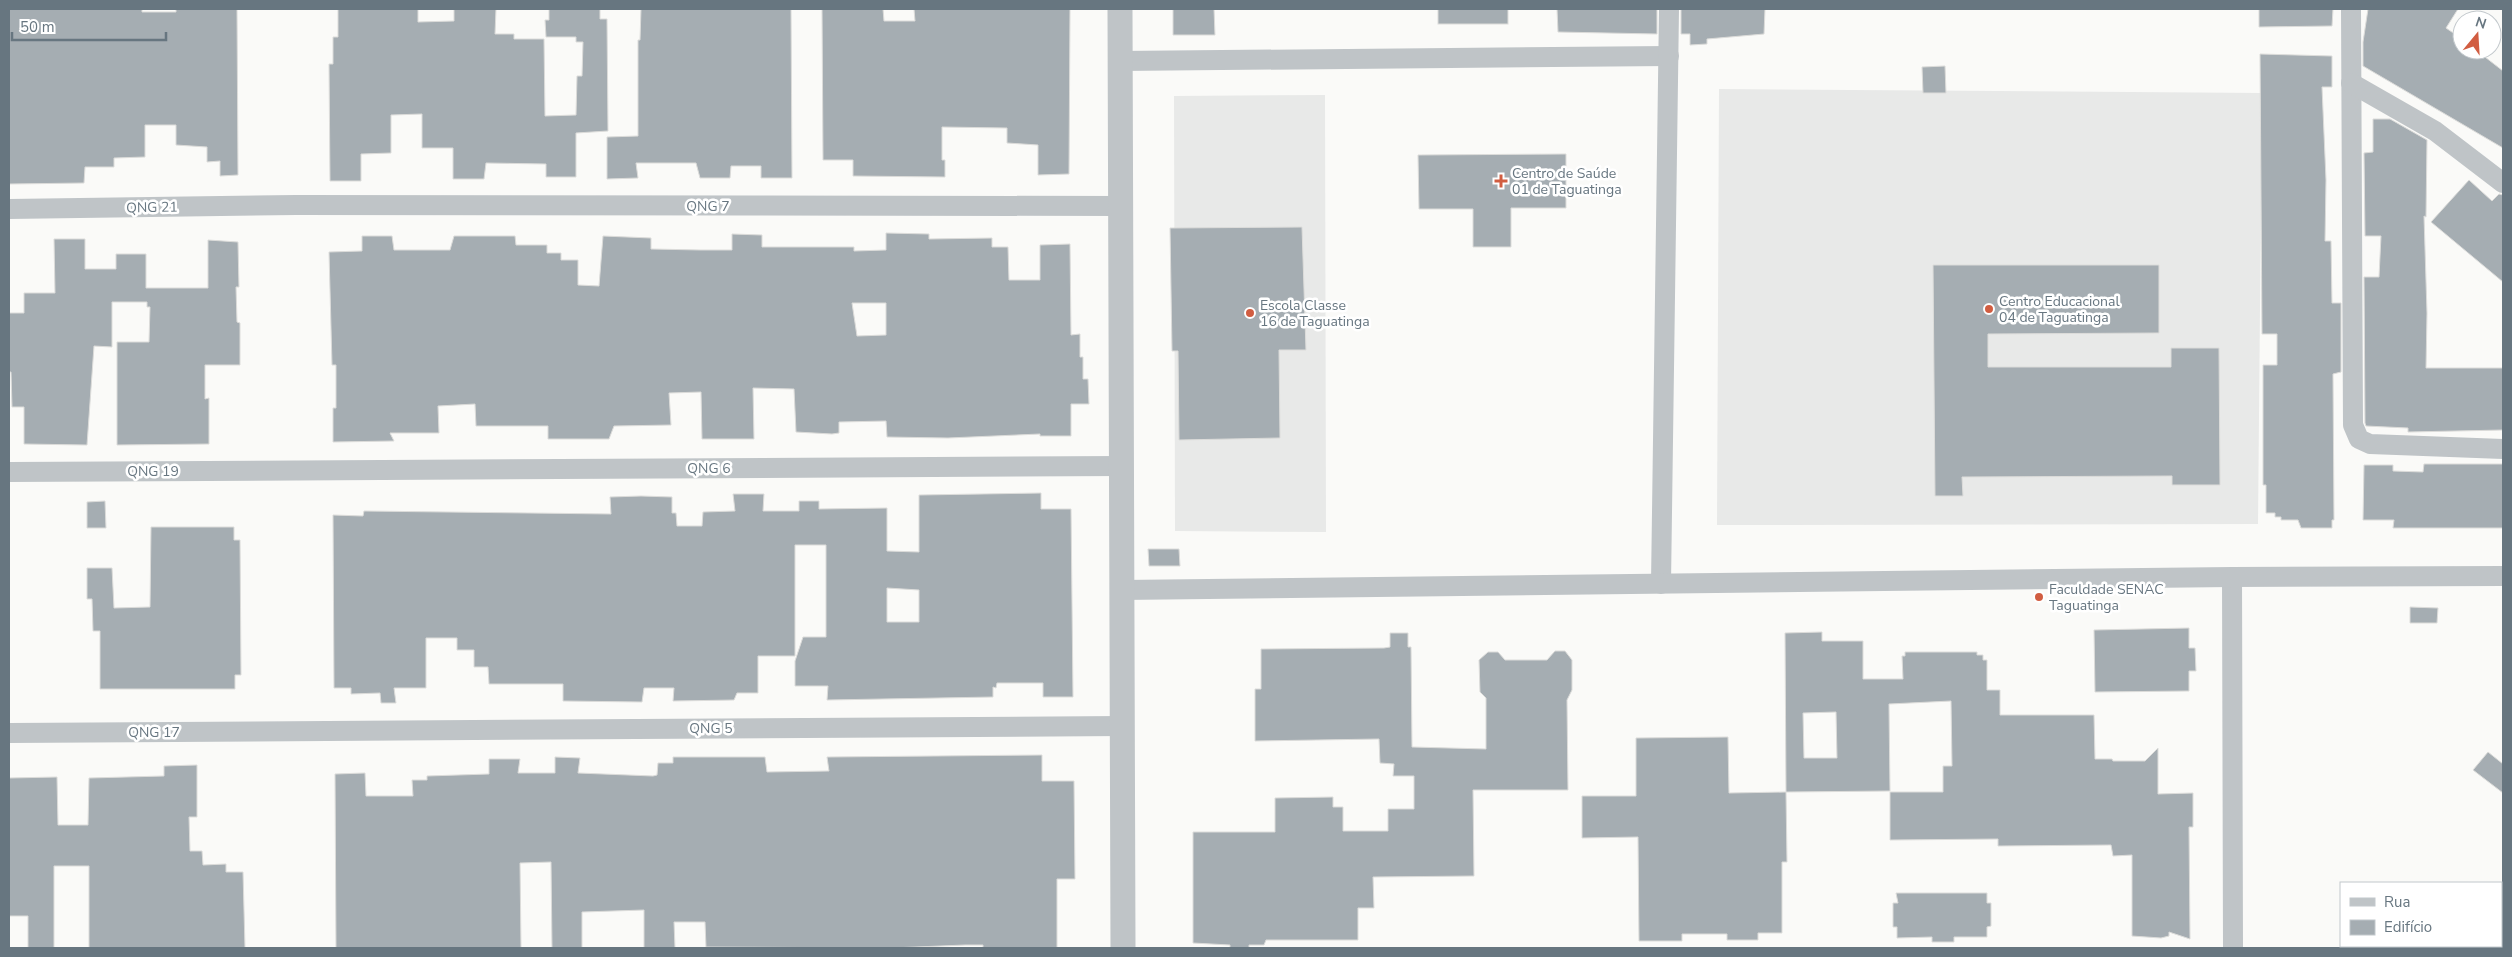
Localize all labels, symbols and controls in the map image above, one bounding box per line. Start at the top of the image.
scale bar [12,10,166,42]
north arrow [2452,10,2502,60]
text: N [2473,12,2489,34]
text: 50 m [20,17,55,37]
place label: Centro de Saúde 01 de Taguatinga [1512,164,1622,199]
marker: Centro de Saúde 01 de Taguatinga [1494,174,1508,188]
street label: QNG 7 [686,197,730,216]
street label: QNG 21 [126,198,178,217]
place label: Centro Educacional 04 de Taguatinga [1999,292,2120,327]
place label: Escola Classe 16 de Taguatinga [1260,296,1370,331]
marker: Centro Educacional 04 de Taguatinga [1983,303,1995,315]
marker: Escola Classe 16 de Taguatinga [1244,307,1256,319]
street label: QNG 6 [687,459,731,478]
street label: QNG 19 [127,462,179,481]
place label: Faculdade SENAC Taguatinga [2049,580,2164,615]
marker: Faculdade SENAC Taguatinga [2033,591,2045,603]
street label: QNG 5 [689,719,733,738]
street label: QNG 17 [128,723,180,742]
legend [2340,882,2502,947]
text: Rua [2384,892,2410,912]
text: Edifício [2384,917,2432,937]

